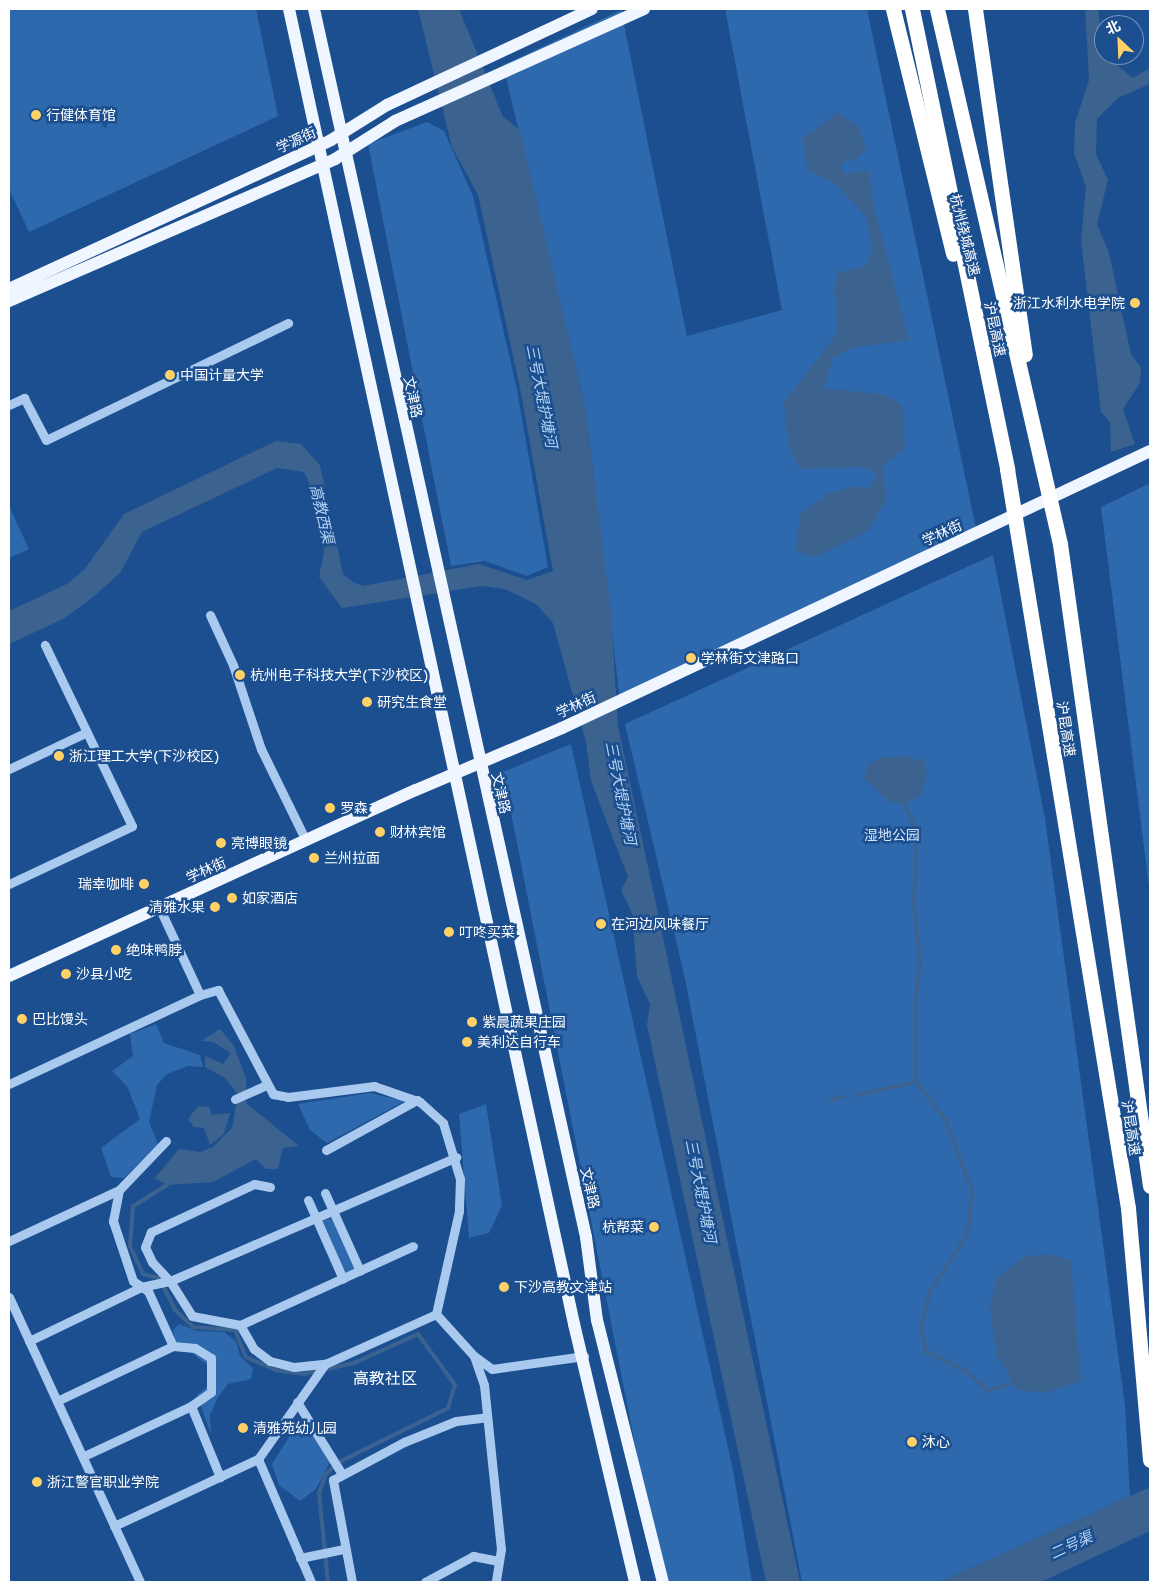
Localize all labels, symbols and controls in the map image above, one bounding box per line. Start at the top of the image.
north arrow [1094,15,1144,65]
text: 北 [1103,16,1123,38]
place label: 行健体育馆 [46,107,116,123]
marker: 行健体育馆 [30,109,42,121]
street label: 学源街 [273,124,319,156]
street label: 杭州绕城高速 [947,192,983,278]
place label: 浙江水利水电学院 [1013,295,1125,311]
marker: 浙江水利水电学院 [1129,297,1141,309]
street label: 沪昆高速 [981,300,1009,358]
water label: 三号大堤护塘河 [523,343,561,449]
place label: 中国计量大学 [180,367,264,383]
marker: 中国计量大学 [164,369,176,381]
street label: 文津路 [400,375,426,419]
water label: 高教西渠 [306,483,338,545]
street label: 学林街 [919,517,965,549]
place label: 学林街文津路口 [701,650,799,666]
marker: 学林街文津路口 [685,652,697,664]
place label: 杭州电子科技大学(下沙校区) [250,667,429,683]
marker: 杭州电子科技大学(下沙校区) [234,669,246,681]
street label: 学林街 [553,689,599,721]
place label: 研究生食堂 [377,694,447,710]
marker: 研究生食堂 [361,696,373,708]
street label: 沪昆高速 [1053,700,1079,758]
water label: 三号大堤护塘河 [602,740,640,846]
place label: 浙江理工大学(下沙校区) [69,748,220,764]
marker: 浙江理工大学(下沙校区) [53,750,65,762]
street label: 文津路 [488,771,514,815]
place label: 罗森 [340,800,368,816]
marker: 罗森 [324,802,336,814]
place label: 财林宾馆 [390,824,446,840]
marker: 财林宾馆 [374,826,386,838]
park label: 湿地公园 [864,827,920,843]
place label: 亮博眼镜 [231,835,287,851]
marker: 亮博眼镜 [215,837,227,849]
place label: 兰州拉面 [324,850,380,866]
marker: 兰州拉面 [308,852,320,864]
street label: 学林街 [183,854,229,886]
place label: 瑞幸咖啡 [78,876,134,892]
marker: 瑞幸咖啡 [138,878,150,890]
place label: 如家酒店 [242,890,298,906]
marker: 如家酒店 [226,892,238,904]
place label: 清雅水果 [149,899,205,915]
marker: 清雅水果 [209,901,221,913]
place label: 在河边风味餐厅 [611,916,709,932]
marker: 在河边风味餐厅 [595,918,607,930]
place label: 叮咚买菜 [459,924,515,940]
marker: 叮咚买菜 [443,926,455,938]
place label: 绝味鸭脖 [126,942,182,958]
marker: 绝味鸭脖 [110,944,122,956]
place label: 沙县小吃 [76,966,132,982]
marker: 沙县小吃 [60,968,72,980]
place label: 巴比馒头 [32,1011,88,1027]
marker: 巴比馒头 [16,1013,28,1025]
place label: 紫晨蔬果庄园 [482,1014,566,1030]
marker: 紫晨蔬果庄园 [466,1016,478,1028]
place label: 美利达自行车 [477,1034,561,1050]
marker: 美利达自行车 [461,1036,473,1048]
street label: 沪昆高速 [1118,1099,1144,1157]
water label: 三号大堤护塘河 [682,1138,720,1244]
street label: 文津路 [577,1166,603,1210]
place label: 杭帮菜 [602,1219,644,1235]
marker: 杭帮菜 [648,1221,660,1233]
place label: 下沙高教文津站 [514,1279,612,1295]
marker: 下沙高教文津站 [498,1281,510,1293]
district label: 高教社区 [353,1368,417,1388]
place label: 清雅苑幼儿园 [253,1420,337,1436]
marker: 清雅苑幼儿园 [237,1422,249,1434]
place label: 沐心 [922,1434,950,1450]
marker: 沐心 [906,1436,918,1448]
place label: 浙江警官职业学院 [47,1474,159,1490]
marker: 浙江警官职业学院 [31,1476,43,1488]
water label: 二号渠 [1047,1527,1095,1563]

